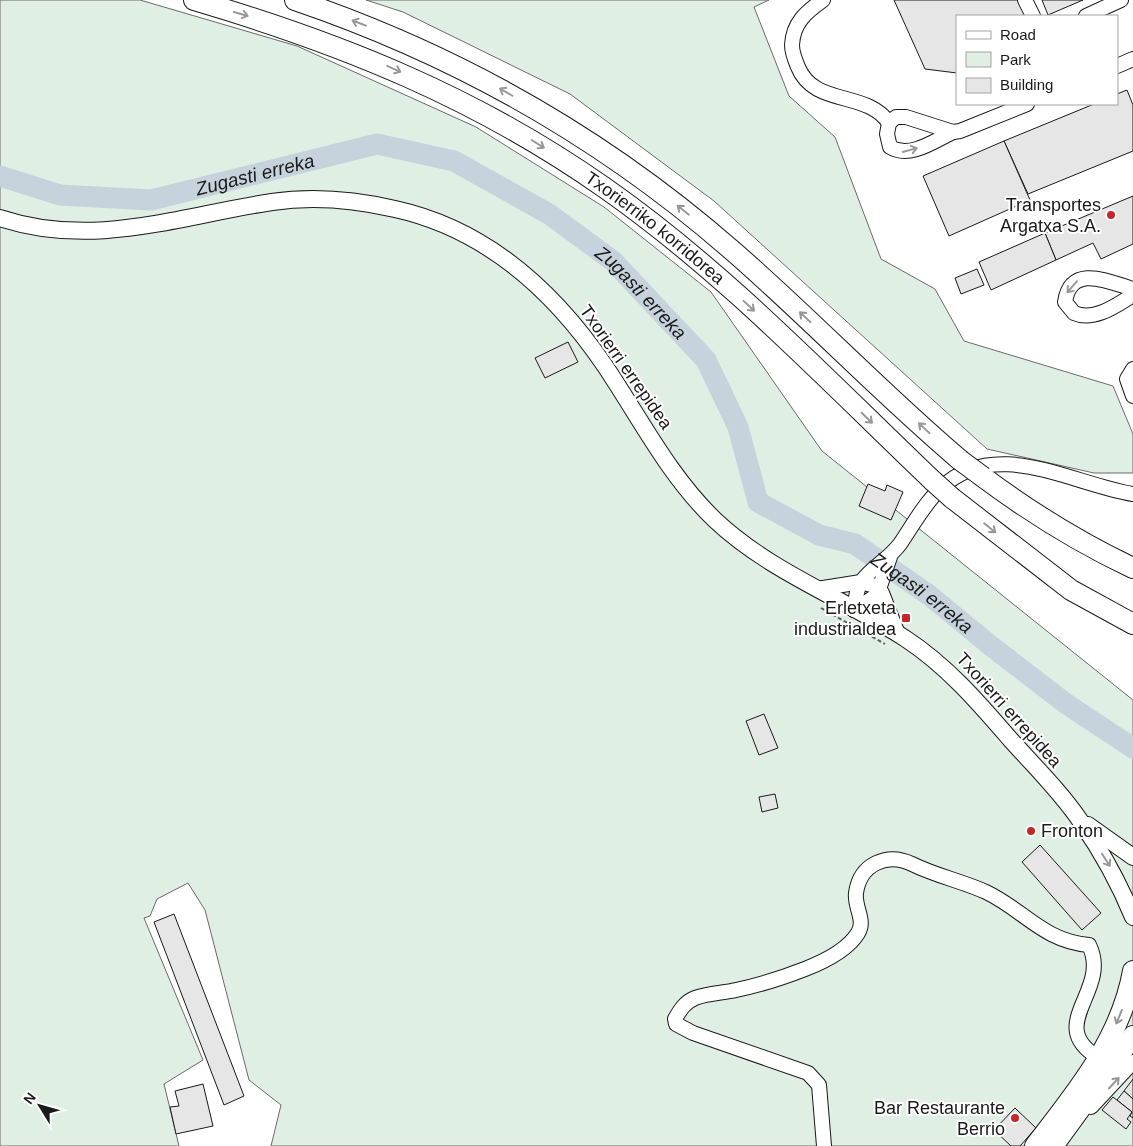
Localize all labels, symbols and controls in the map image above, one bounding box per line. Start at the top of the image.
one-way arrow [233,9,249,19]
legend [956,15,1118,105]
one-way arrow [352,18,367,27]
text: Road [1000,26,1036,43]
text: Park [1000,51,1031,68]
one-way arrow [386,65,401,75]
text: Building [1000,76,1053,93]
one-way arrow [499,87,514,96]
one-way arrow [530,139,544,149]
one-way arrow [902,145,918,154]
water label: Zugasti erreka [192,150,316,200]
street label: Txorierriko korridorea [582,167,729,289]
place label: Transportes Argatxa S.A. [1000,195,1101,236]
one-way arrow [677,204,690,215]
marker: Transportes Argatxa S.A. [1105,209,1117,221]
water label: Zugasti erreka [591,241,691,343]
one-way arrow [1067,281,1078,294]
one-way arrow [743,300,756,312]
street label: Txorierri errepidea [576,301,677,434]
one-way arrow [799,311,812,323]
one-way arrow [861,412,873,424]
one-way arrow [917,422,930,434]
one-way arrow [984,523,997,534]
water label: Zugasti erreka [866,548,977,638]
place label: Erletxeta industrialdea [794,598,897,639]
marker: Erletxeta industrialdea [900,612,912,624]
street label: Txorierri errepidea [952,649,1066,772]
place label: Fronton [1041,821,1103,841]
marker: Fronton [1025,825,1037,837]
one-way arrow [1101,852,1111,866]
one-way arrow [1114,1009,1123,1024]
one-way arrow [1108,1077,1120,1089]
north arrow [15,1081,65,1131]
text: N [20,1089,39,1107]
place label: Bar Restaurante Berrio [874,1098,1005,1139]
marker: Bar Restaurante Berrio [1009,1112,1021,1124]

